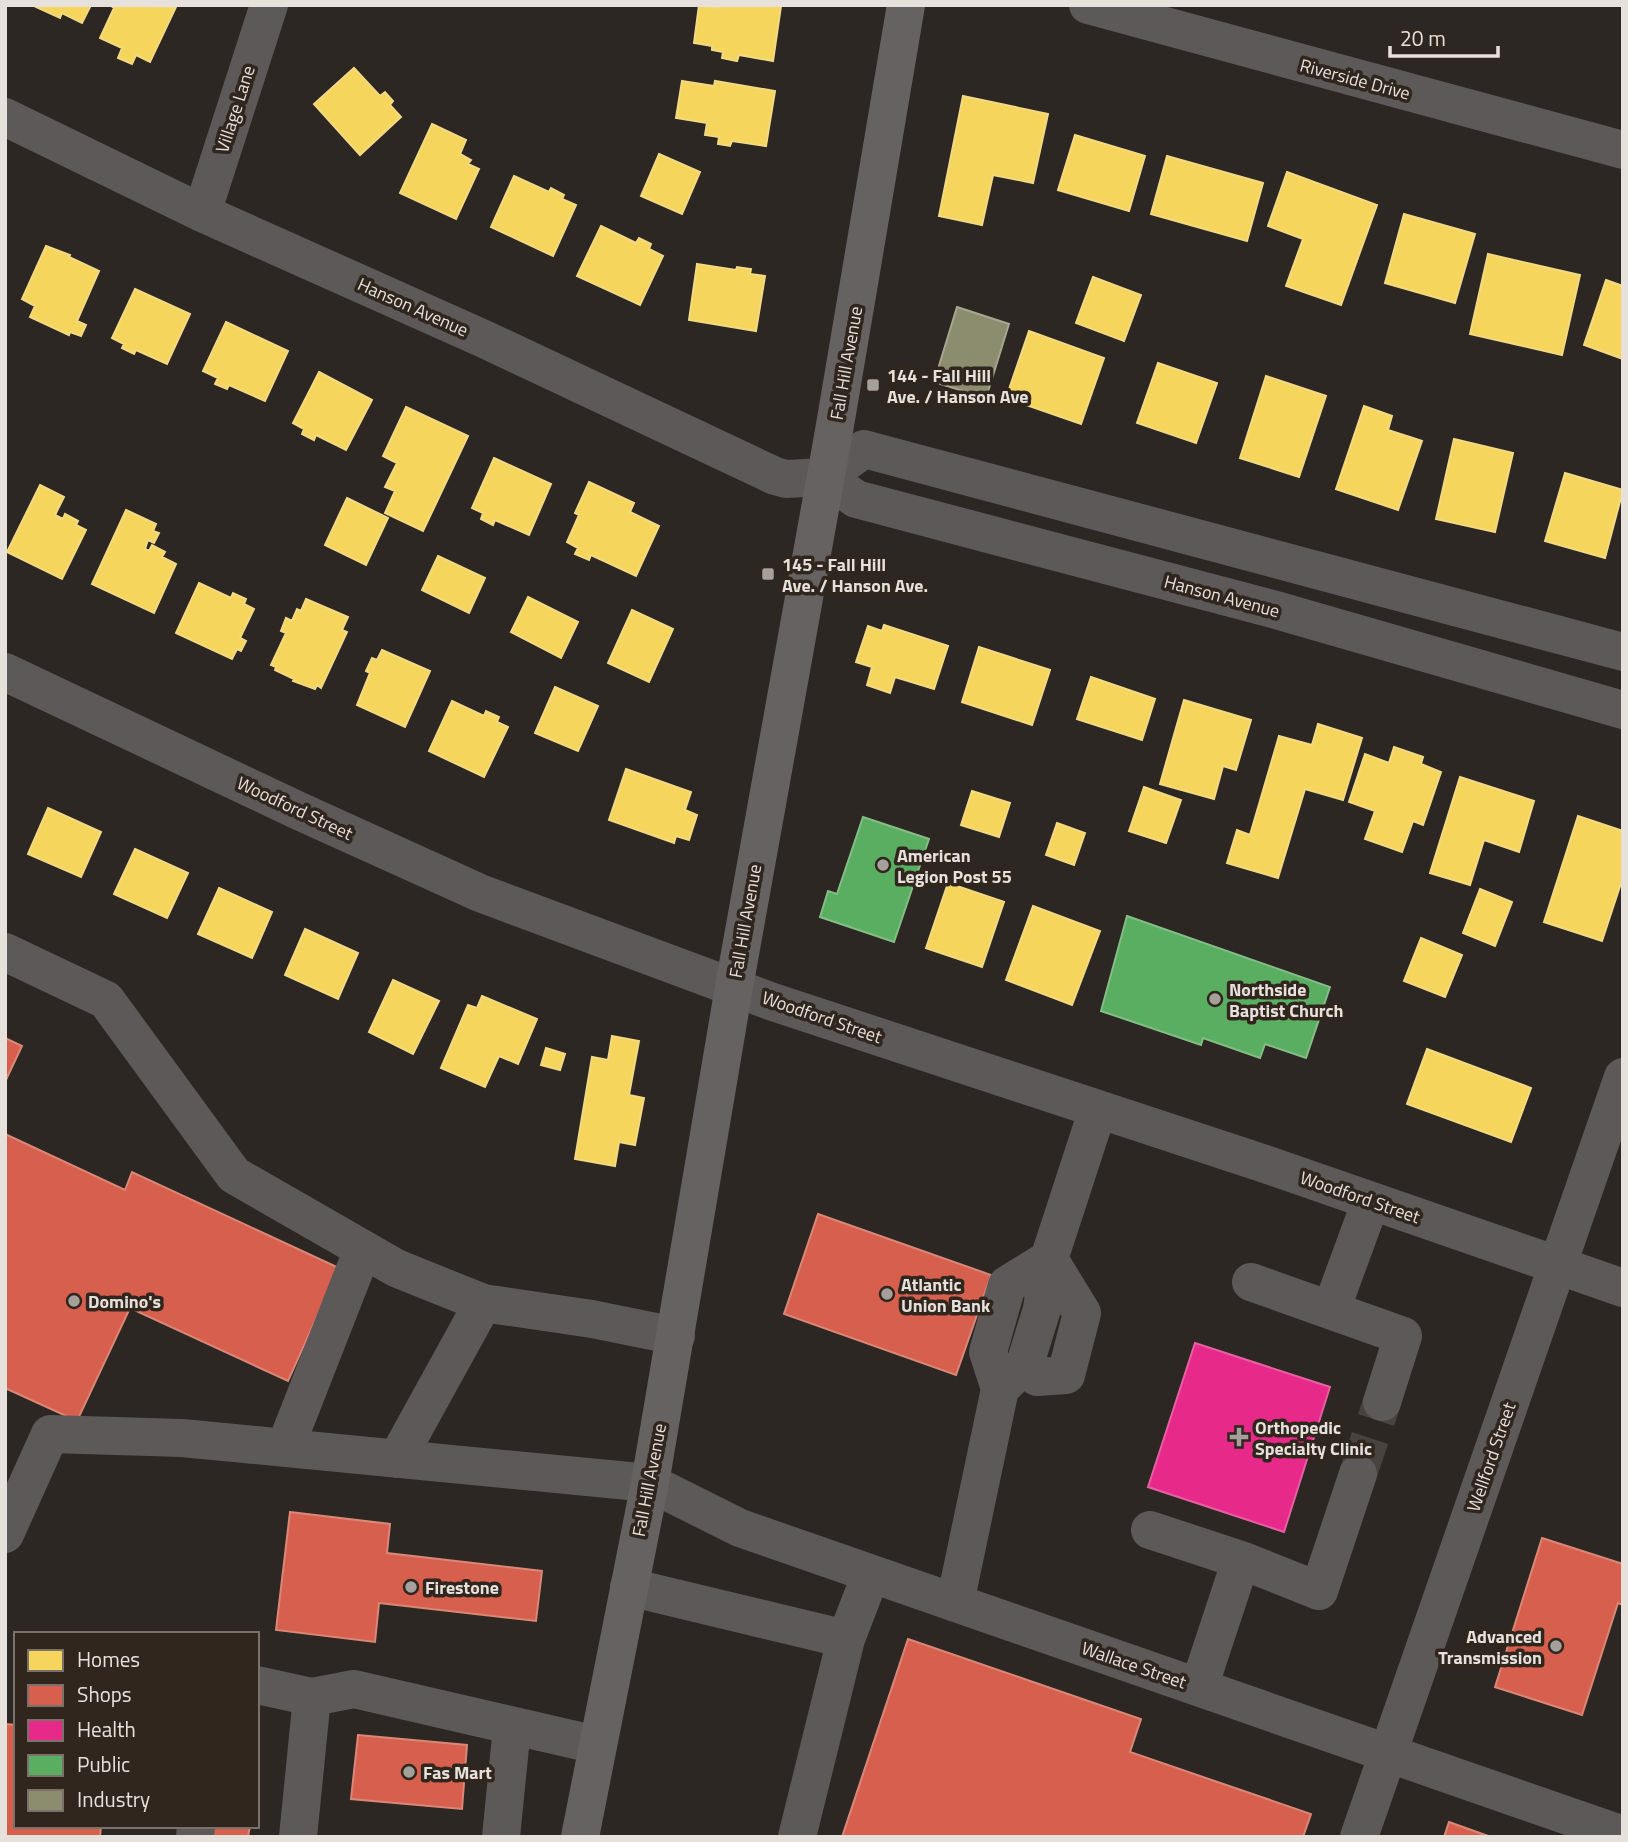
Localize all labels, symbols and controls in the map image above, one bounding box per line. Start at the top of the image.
scale bar [1390,14,1498,58]
text: 20 m [1400,22,1446,54]
street label: Riverside Drive [1297,51,1413,107]
street label: Village Lane [208,62,262,156]
street label: Hanson Avenue [353,271,473,343]
street label: Fall Hill Avenue [823,304,869,422]
place label: 144 - Fall Hill Ave. / Hanson Ave [887,362,1028,410]
marker: 144 - Fall Hill Ave. / Hanson Ave [865,377,881,393]
place label: 145 - Fall Hill Ave. / Hanson Ave. [782,551,928,599]
marker: 145 - Fall Hill Ave. / Hanson Ave. [760,566,776,582]
street label: Hanson Avenue [1161,568,1283,624]
street label: Woodford Street [233,769,358,847]
place label: American Legion Post 55 [897,842,1012,890]
marker: American Legion Post 55 [875,857,891,873]
street label: Fall Hill Avenue [722,862,768,980]
place label: Northside Baptist Church [1229,976,1344,1024]
street label: Woodford Street [758,984,886,1050]
marker: Northside Baptist Church [1207,991,1223,1007]
street label: Woodford Street [1296,1164,1424,1230]
place label: Atlantic Union Bank [901,1271,991,1319]
marker: Atlantic Union Bank [879,1286,895,1302]
place label: Domino's [88,1288,161,1315]
marker: Domino's [66,1293,82,1309]
street label: Wellford Street [1460,1398,1523,1515]
place label: Orthopedic Specialty Clinic [1255,1414,1372,1462]
street label: Fall Hill Avenue [625,1421,673,1539]
marker: Orthopedic Specialty Clinic [1229,1427,1249,1447]
place label: Firestone [425,1574,499,1601]
marker: Firestone [403,1579,419,1595]
place label: Advanced Transmission [1438,1623,1542,1671]
legend [14,1632,259,1828]
street label: Wallace Street [1078,1634,1191,1696]
marker: Advanced Transmission [1548,1638,1564,1654]
text: Homes [77,1643,140,1675]
text: Shops [77,1678,132,1710]
text: Health [77,1713,136,1745]
text: Public [77,1748,130,1780]
place label: Fas Mart [423,1759,492,1786]
marker: Fas Mart [401,1764,417,1780]
text: Industry [77,1783,150,1815]

